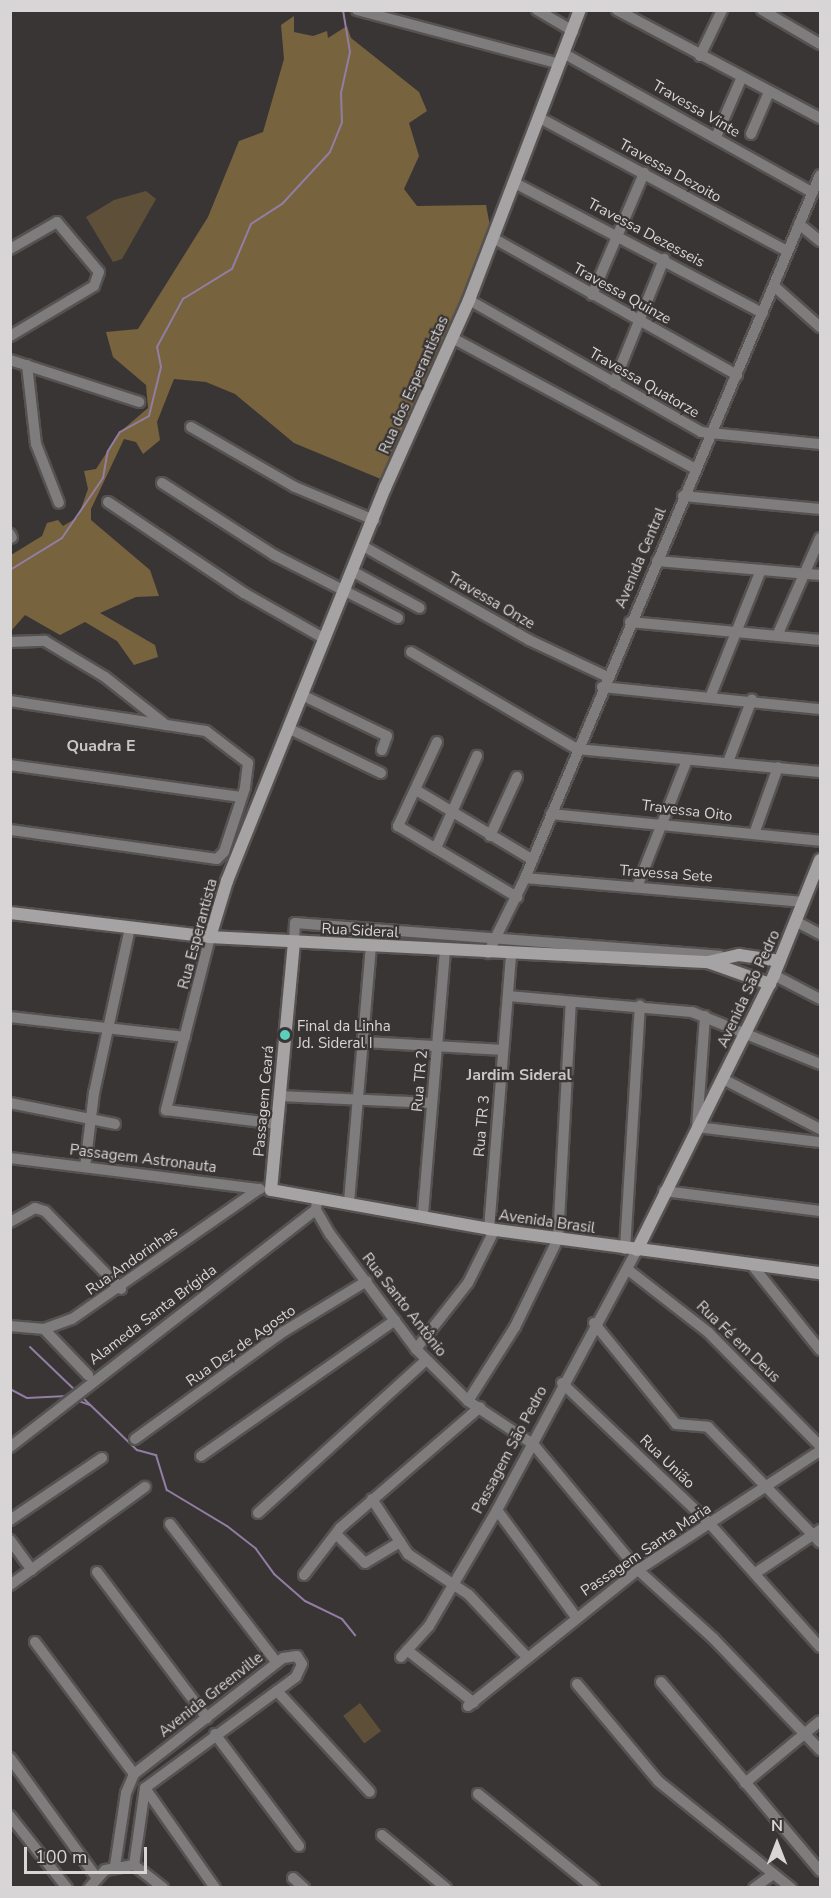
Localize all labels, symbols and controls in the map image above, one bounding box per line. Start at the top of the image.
street label: Travessa Vinte [649,77,743,141]
street label: Travessa Dezoito [616,135,724,207]
street label: Travessa Dezesseis [584,195,708,271]
street label: Travessa Quinze [570,260,674,328]
street label: Rua dos Esperantistas [375,313,453,457]
street label: Travessa Quatorze [586,344,702,422]
street label: Avenida Central [612,505,670,611]
street label: Travessa Onze [444,569,538,633]
district label: Quadra E [67,736,135,756]
street label: Travessa Oito [641,796,733,826]
street label: Travessa Sete [619,862,713,886]
street label: Rua Esperantista [175,877,221,991]
street label: Rua Sideral [321,920,399,942]
street label: Avenida São Pedro [714,927,784,1051]
place label: Final da Linha Jd. Sideral I [297,1017,391,1052]
marker: Final da Linha Jd. Sideral I [278,1028,292,1042]
street label: Passagem Ceará [250,1045,278,1157]
street label: Rua TR 2 [408,1049,432,1113]
district label: Jardim Sideral [466,1065,572,1085]
street label: Rua TR 3 [470,1094,494,1158]
street label: Passagem Astronauta [69,1141,217,1177]
street label: Avenida Brasil [498,1206,596,1238]
street label: Rua Andorinhas [83,1223,181,1299]
street label: Rua Santo Antônio [358,1250,450,1360]
street label: Alameda Santa Brígida [86,1261,220,1369]
street label: Rua Fé em Deus [692,1298,784,1386]
street label: Rua Dez de Agosto [183,1302,299,1390]
street label: Passagem São Pedro [469,1383,551,1517]
street label: Rua União [636,1431,698,1493]
street label: Passagem Santa Maria [577,1500,715,1600]
street label: Avenida Greenville [155,1649,267,1741]
north arrow [747,1814,807,1874]
text: N [771,1815,783,1837]
scale bar [27,1835,150,1873]
text: 100 m [35,1845,87,1869]

